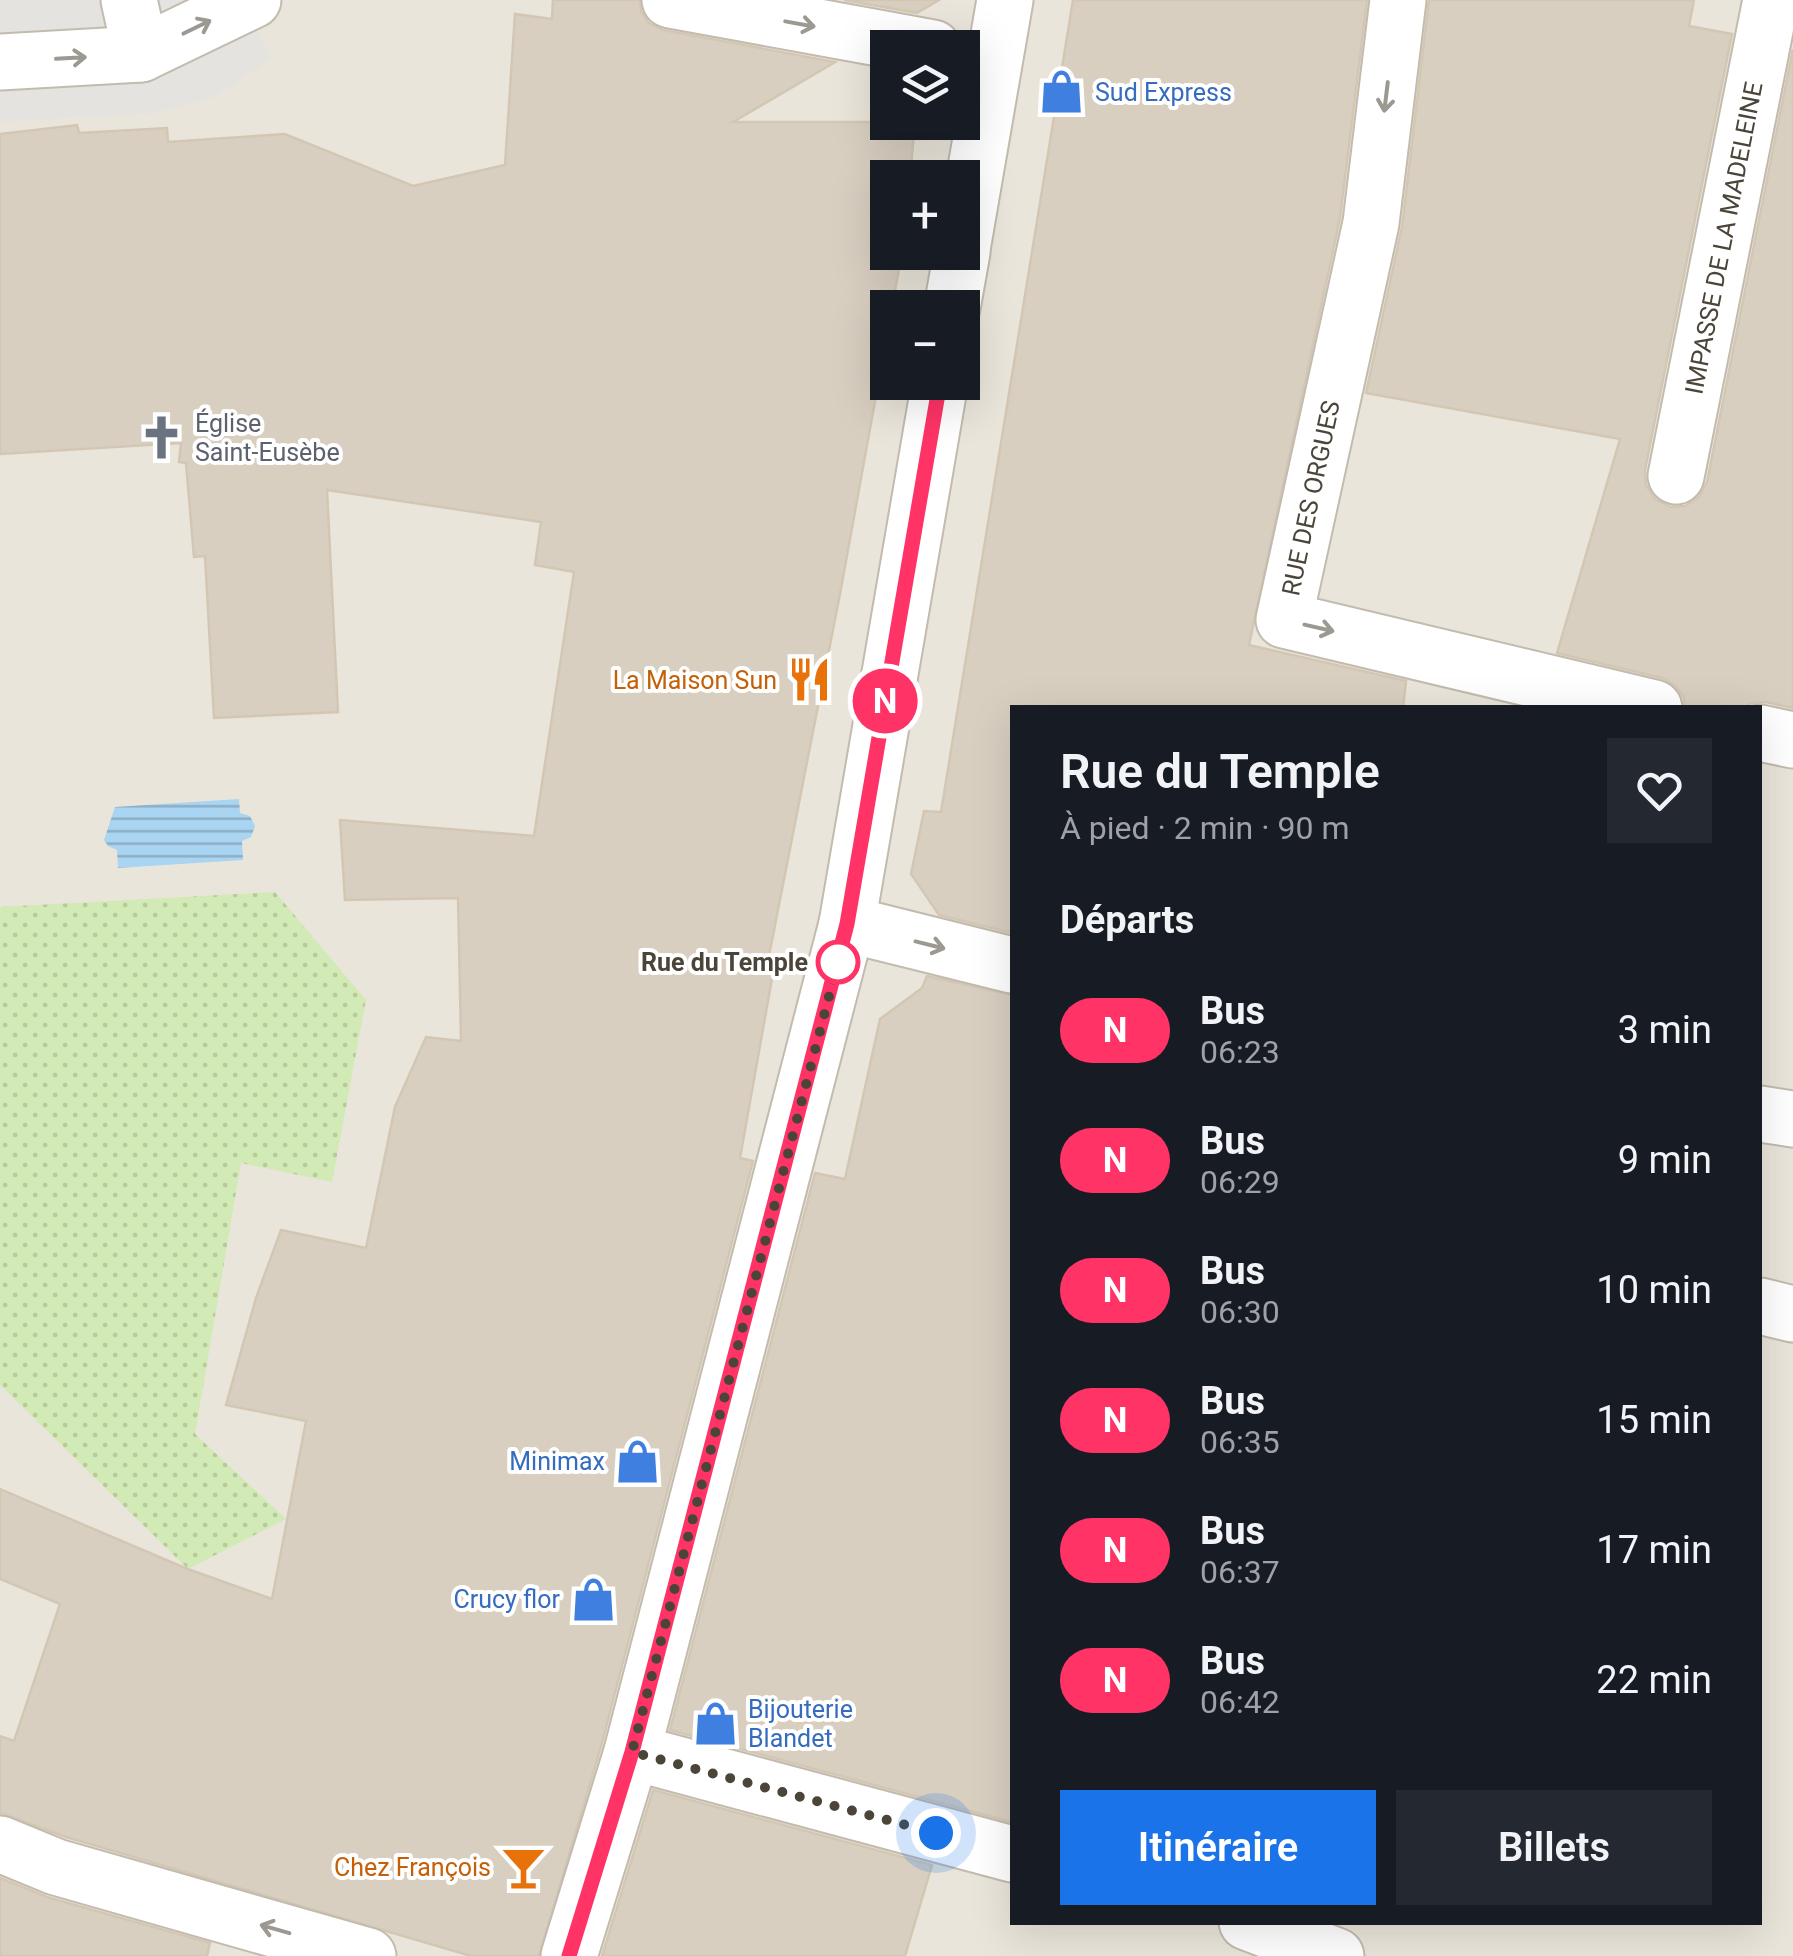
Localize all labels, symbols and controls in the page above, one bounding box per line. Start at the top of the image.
one-way arrow [784,15,816,34]
one-way arrow [181,16,211,35]
map controls [870,30,980,400]
button: layers [870,30,980,140]
one-way arrow [54,48,86,67]
shop icon: Sud Express [1038,68,1086,116]
place label: Sud Express [1095,78,1232,107]
street label: IMPASSE DE LA MADELEINE [1679,79,1769,397]
one-way arrow [1376,80,1395,112]
button: + [870,160,980,270]
button: − [870,290,980,400]
street label: RUE DES ORGUES [1276,398,1346,598]
place label: Église Saint-Eusèbe [195,408,340,467]
church icon: Église Saint-Eusèbe [138,413,186,461]
one-way arrow [1302,620,1334,638]
restaurant icon: La Maison Sun [786,656,834,704]
place label: La Maison Sun [613,666,777,695]
line badge: N [852,668,918,734]
text: N [873,681,897,722]
button: heart [1607,738,1712,843]
text: Rue du Temple [1060,743,1380,800]
text: À pied · 2 min · 90 m [1060,809,1349,847]
text: Départs [1060,898,1194,942]
one-way arrow [914,936,945,955]
marker: Rue du Temple [817,941,859,983]
place label: Rue du Temple [641,948,808,977]
text: Bus [1200,989,1265,1033]
text: 3 min [1618,1008,1712,1052]
text: N [1103,1010,1127,1051]
text: 06:23 [1200,1033,1280,1071]
text: Bus [1200,1119,1265,1163]
text: 9 min [1618,1138,1712,1182]
text: N [1103,1140,1127,1181]
text: 06:29 [1200,1163,1280,1201]
text: Bus [1200,1249,1265,1293]
text: 10 min [1596,1268,1712,1312]
text: N [1103,1270,1127,1311]
text: 06:30 [1200,1293,1280,1331]
text: Bus [1200,1379,1265,1423]
text: 15 min [1596,1398,1712,1442]
text: N [1103,1400,1127,1441]
text: 06:35 [1200,1423,1280,1461]
shop icon: Minimax [614,1437,662,1485]
place label: Minimax [509,1447,605,1476]
text: Bus [1200,1509,1265,1553]
text: 17 min [1596,1528,1712,1572]
text: N [1103,1530,1127,1571]
text: 06:37 [1200,1553,1280,1591]
shop icon: Crucy flor [569,1575,617,1623]
place label: Crucy flor [453,1585,561,1614]
text: Bus [1200,1639,1265,1683]
text: 22 min [1596,1658,1712,1702]
text: N [1103,1660,1127,1701]
text: 06:42 [1200,1683,1280,1721]
place label: Bijouterie Blandet [748,1695,853,1753]
shop icon: Bijouterie Blandet [691,1699,739,1747]
button: Itinéraire [1060,1790,1376,1905]
button: Billets [1396,1790,1712,1905]
your location [911,1808,961,1858]
bar icon: Chez François [500,1843,548,1891]
place label: Chez François [334,1853,491,1882]
one-way arrow [260,1919,291,1937]

